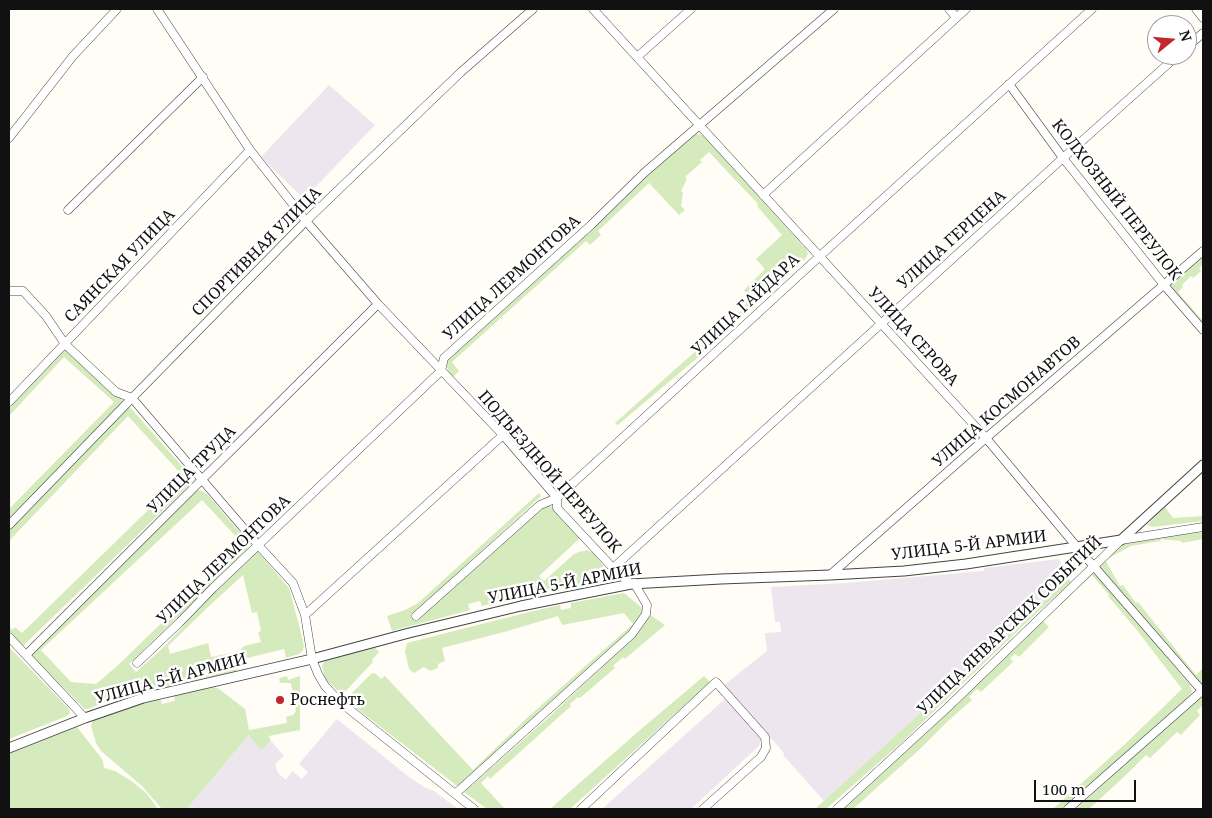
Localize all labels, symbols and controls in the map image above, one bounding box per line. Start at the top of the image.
north arrow [1147,15,1197,65]
text: N [1175,28,1197,44]
street label: КОЛХОЗНЫЙ ПЕРЕУЛОК [1047,116,1185,284]
street label: СПОРТИВНАЯ УЛИЦА [188,183,326,321]
street label: УЛИЦА ГЕРЦЕНА [894,187,1010,293]
street label: САЯНСКАЯ УЛИЦА [61,205,179,327]
street label: УЛИЦА ЛЕРМОНТОВА [439,211,585,345]
street label: УЛИЦА ГАЙДАРА [688,250,804,360]
street label: УЛИЦА СЕРОВА [864,284,962,390]
street label: УЛИЦА КОСМОНАВТОВ [929,332,1085,472]
street label: ПОДЪЕЗДНОЙ ПЕРЕУЛОК [473,387,625,557]
street label: УЛИЦА ТРУДА [144,422,240,518]
street label: УЛИЦА ЛЕРМОНТОВА [153,491,295,629]
street label: УЛИЦА 5-Й АРМИИ [890,527,1048,565]
street label: УЛИЦА ЯНВАРСКИХ СОБЫТИЙ [914,533,1106,719]
street label: УЛИЦА 5-Й АРМИИ [487,560,643,608]
street label: УЛИЦА 5-Й АРМИИ [93,650,249,708]
place label: Роснефть [290,690,365,710]
marker: Роснефть [274,694,286,706]
scale bar [1037,770,1140,802]
text: 100 m [1042,779,1085,799]

